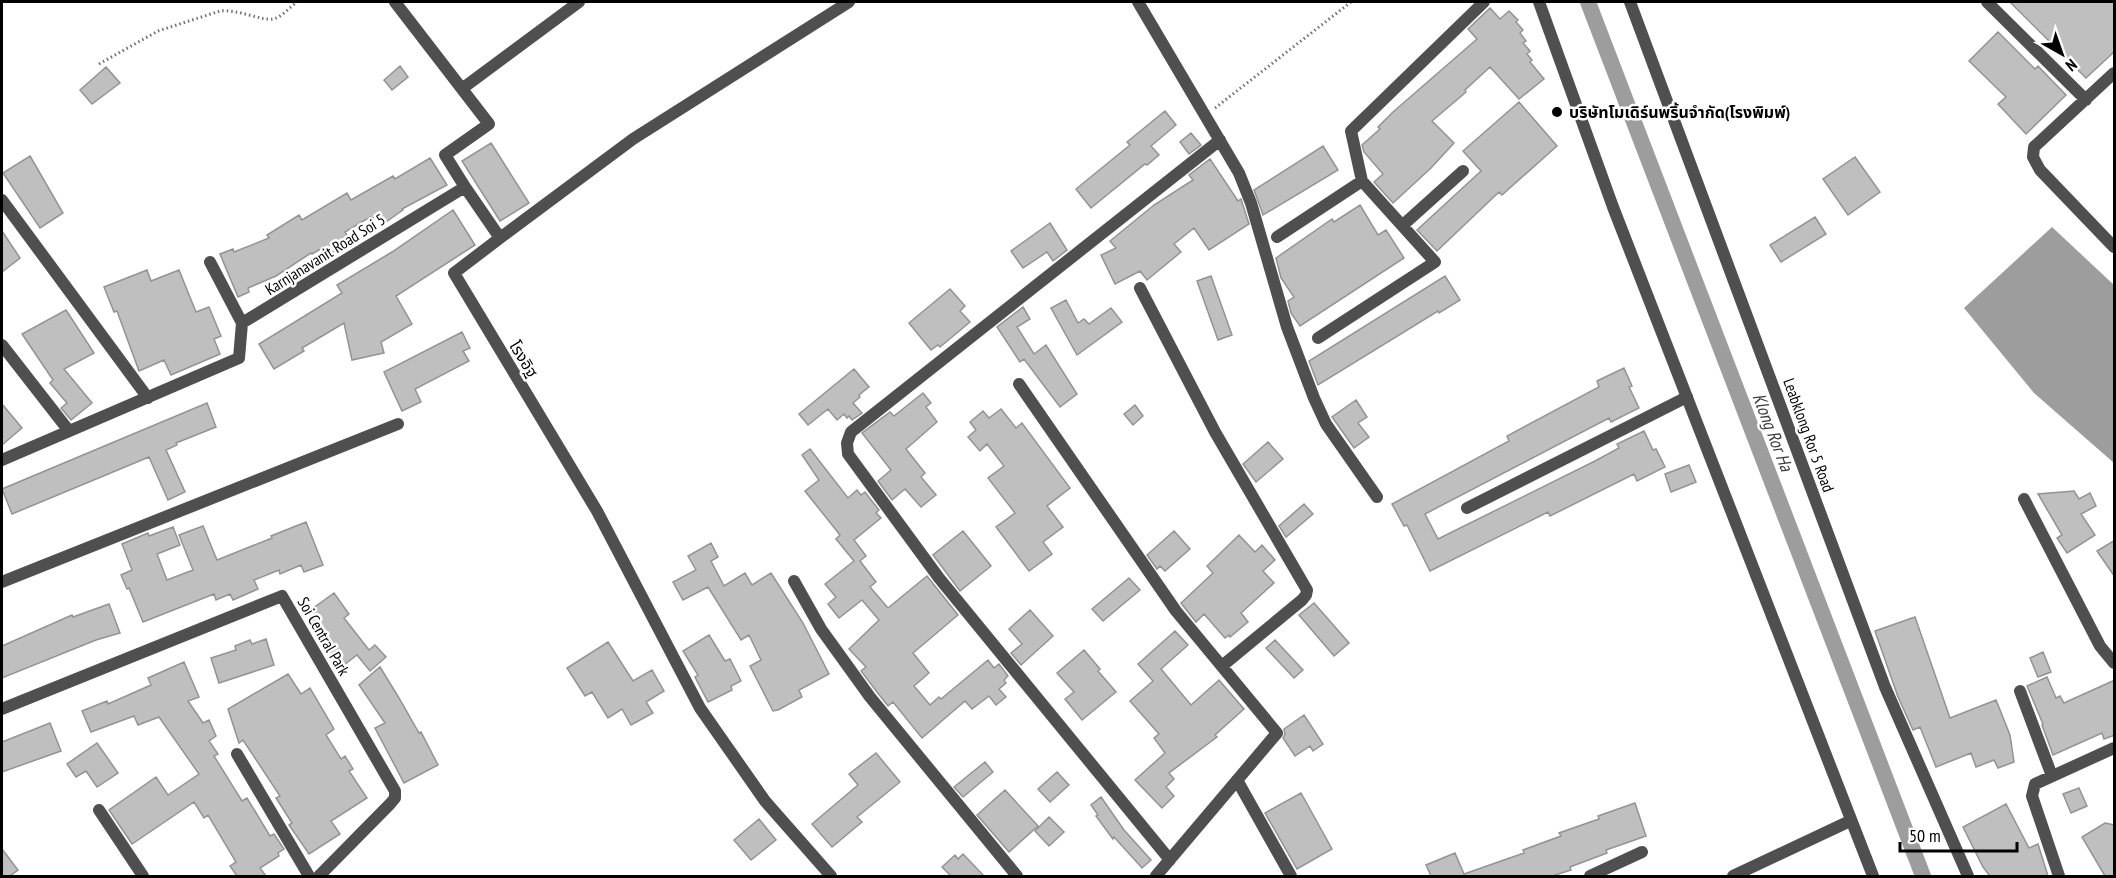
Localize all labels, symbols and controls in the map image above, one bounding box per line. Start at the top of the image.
north arrow [2032,24,2092,84]
text: N [2062,55,2081,76]
place label: บริษัทโมเดิร์นพริ้นจำกัด(โรงพิมพ์) [1569,102,1790,122]
marker: บริษัทโมเดิร์นพริ้นจำกัด(โรงพิมพ์) [1550,105,1564,119]
street label: Karnjanavanit Road Soi 5 [261,209,389,299]
street label: โรงอิฐ [505,337,543,381]
street label: Leabklong Ror 5 Road [1779,375,1839,495]
water label: Klong Ror Ha [1748,390,1799,475]
street label: Soi Central Park [294,593,355,679]
scale bar [1900,815,2017,853]
text: 50 m [1909,824,1941,847]

